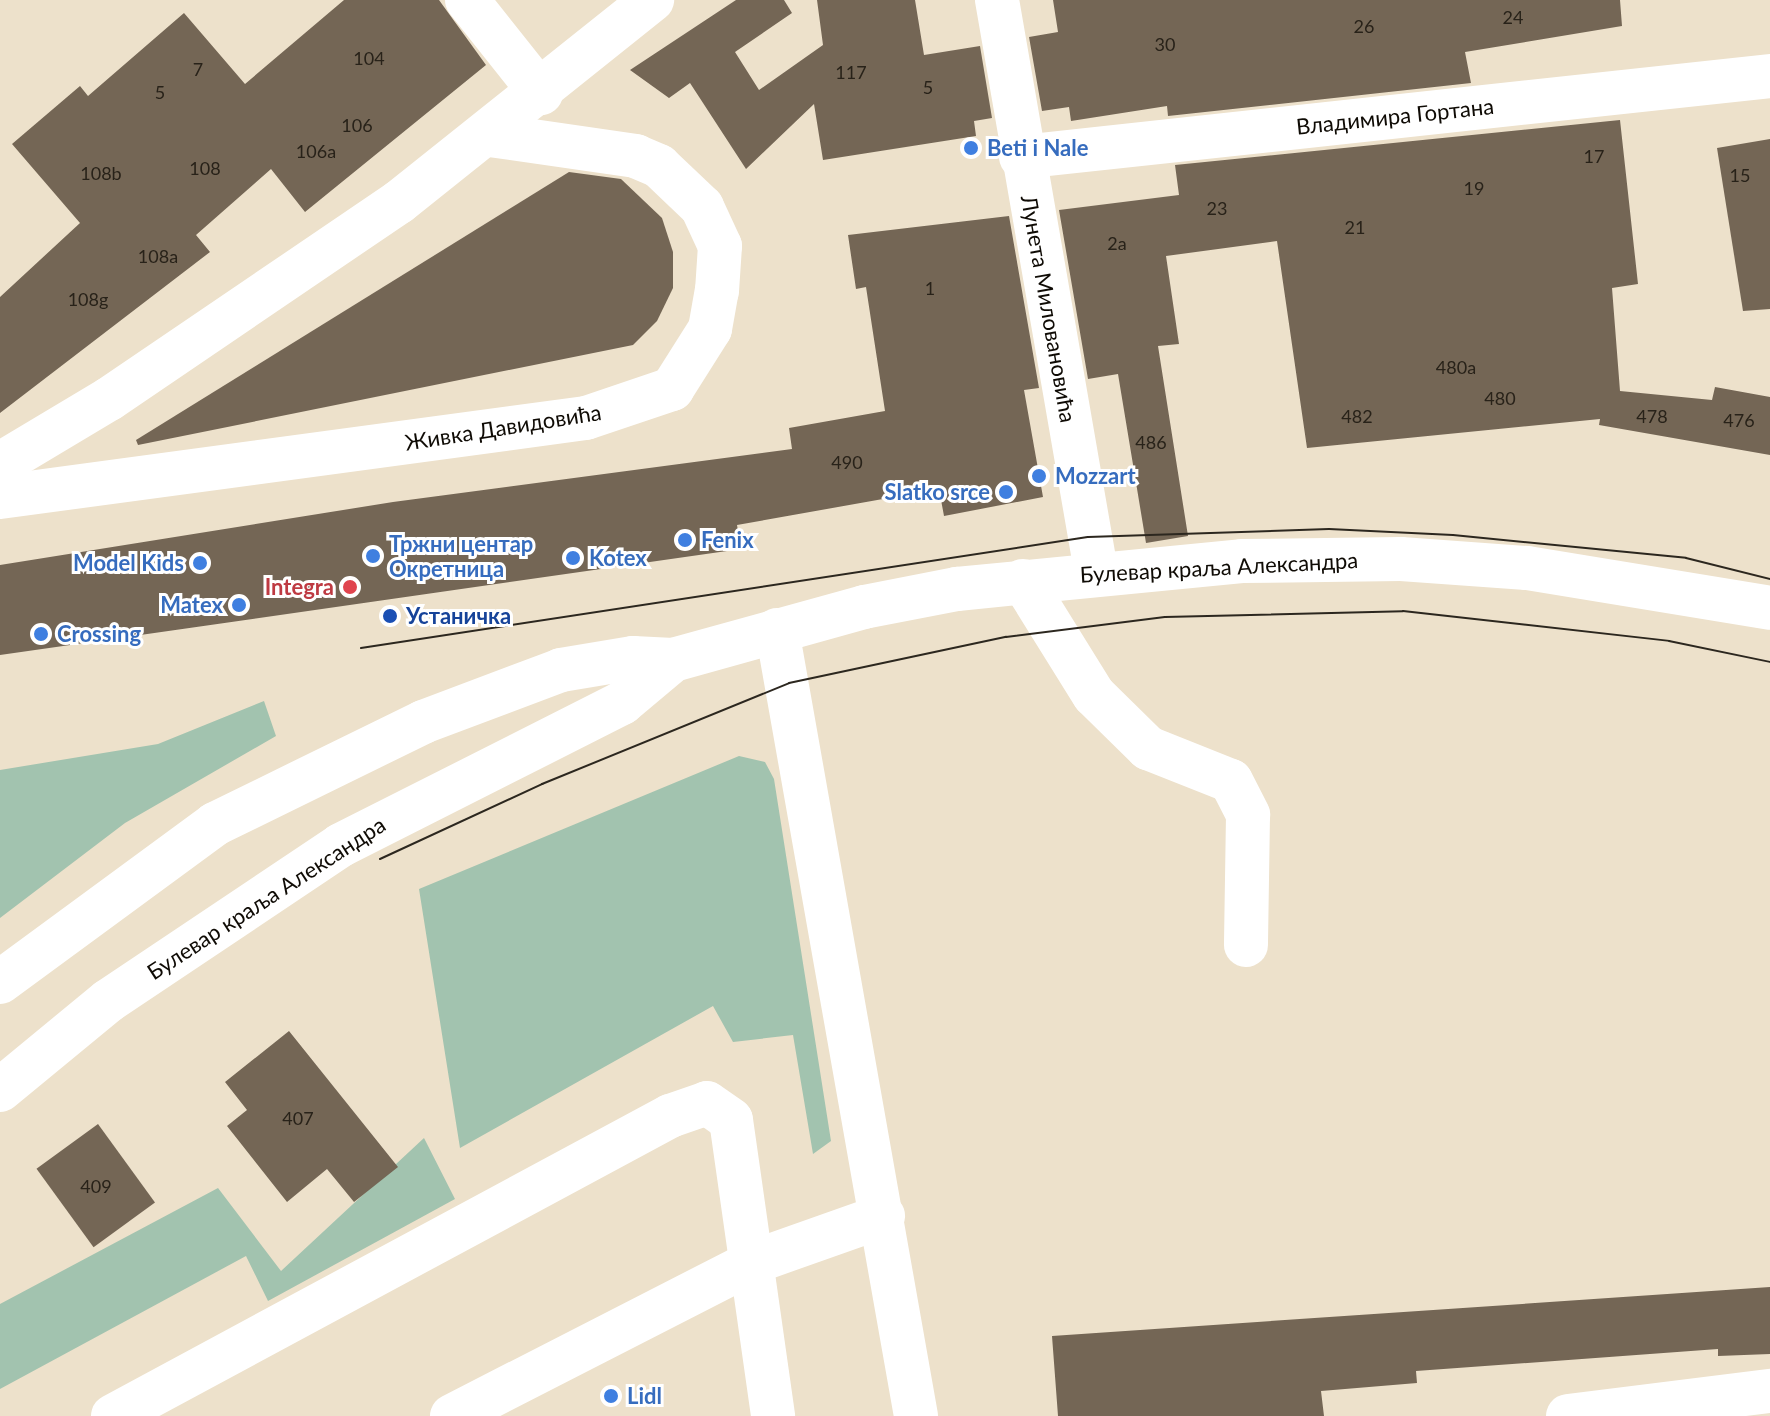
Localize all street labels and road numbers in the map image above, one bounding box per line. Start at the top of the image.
street label: Владимира Гортана [1295,92,1495,140]
street label: Лунета Миловановића [1016,193,1082,425]
street label: Живка Давидовића [403,398,603,456]
street label: Булевар краља Александра [1079,547,1359,587]
street label: Булевар краља Александра [142,811,390,985]

